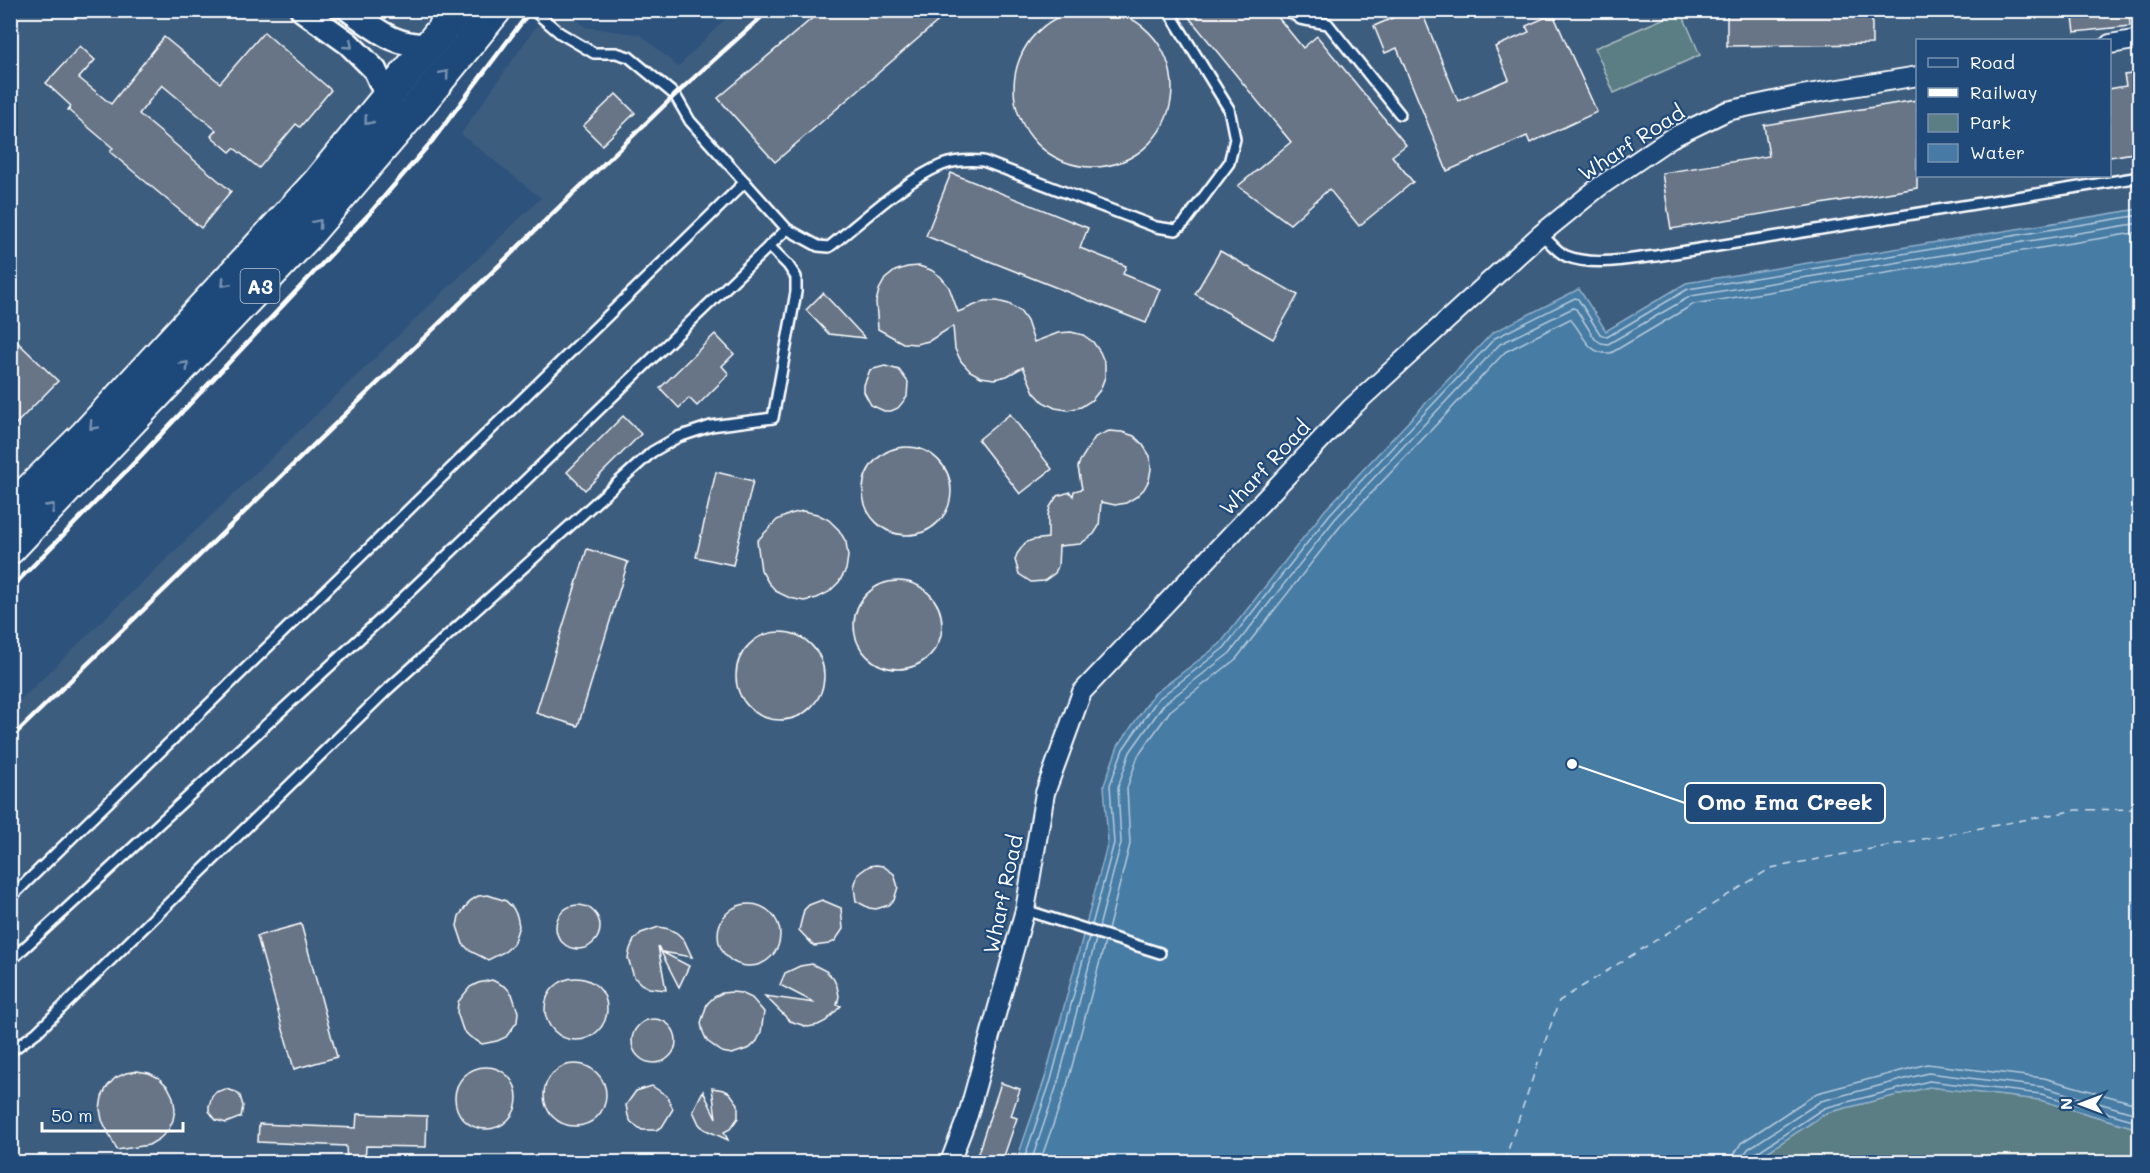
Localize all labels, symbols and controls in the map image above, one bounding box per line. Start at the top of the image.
one-way arrow [342,38,353,49]
legend [1916,39,2111,177]
text: Road [1970,50,2015,74]
one-way arrow [437,70,448,81]
text: Railway [1970,80,2037,104]
street label: Wharf Road [1573,98,1689,186]
text: Park [1970,110,2011,134]
one-way arrow [364,114,375,125]
text: Water [1970,140,2025,164]
one-way arrow [311,219,322,230]
road number: A3 [240,269,280,303]
one-way arrow [221,276,232,286]
one-way arrow [178,362,189,372]
street label: Wharf Road [1213,414,1315,520]
one-way arrow [89,419,100,430]
one-way arrow [44,503,55,513]
callout: Omo Ema Creek [1685,783,1885,823]
text: Omo Ema Creek [1697,787,1873,816]
street label: Wharf Road [976,832,1028,956]
north arrow [2051,1074,2111,1134]
scale bar [42,1095,183,1133]
text: N [2055,1098,2076,1110]
text: 50 m [51,1103,93,1127]

